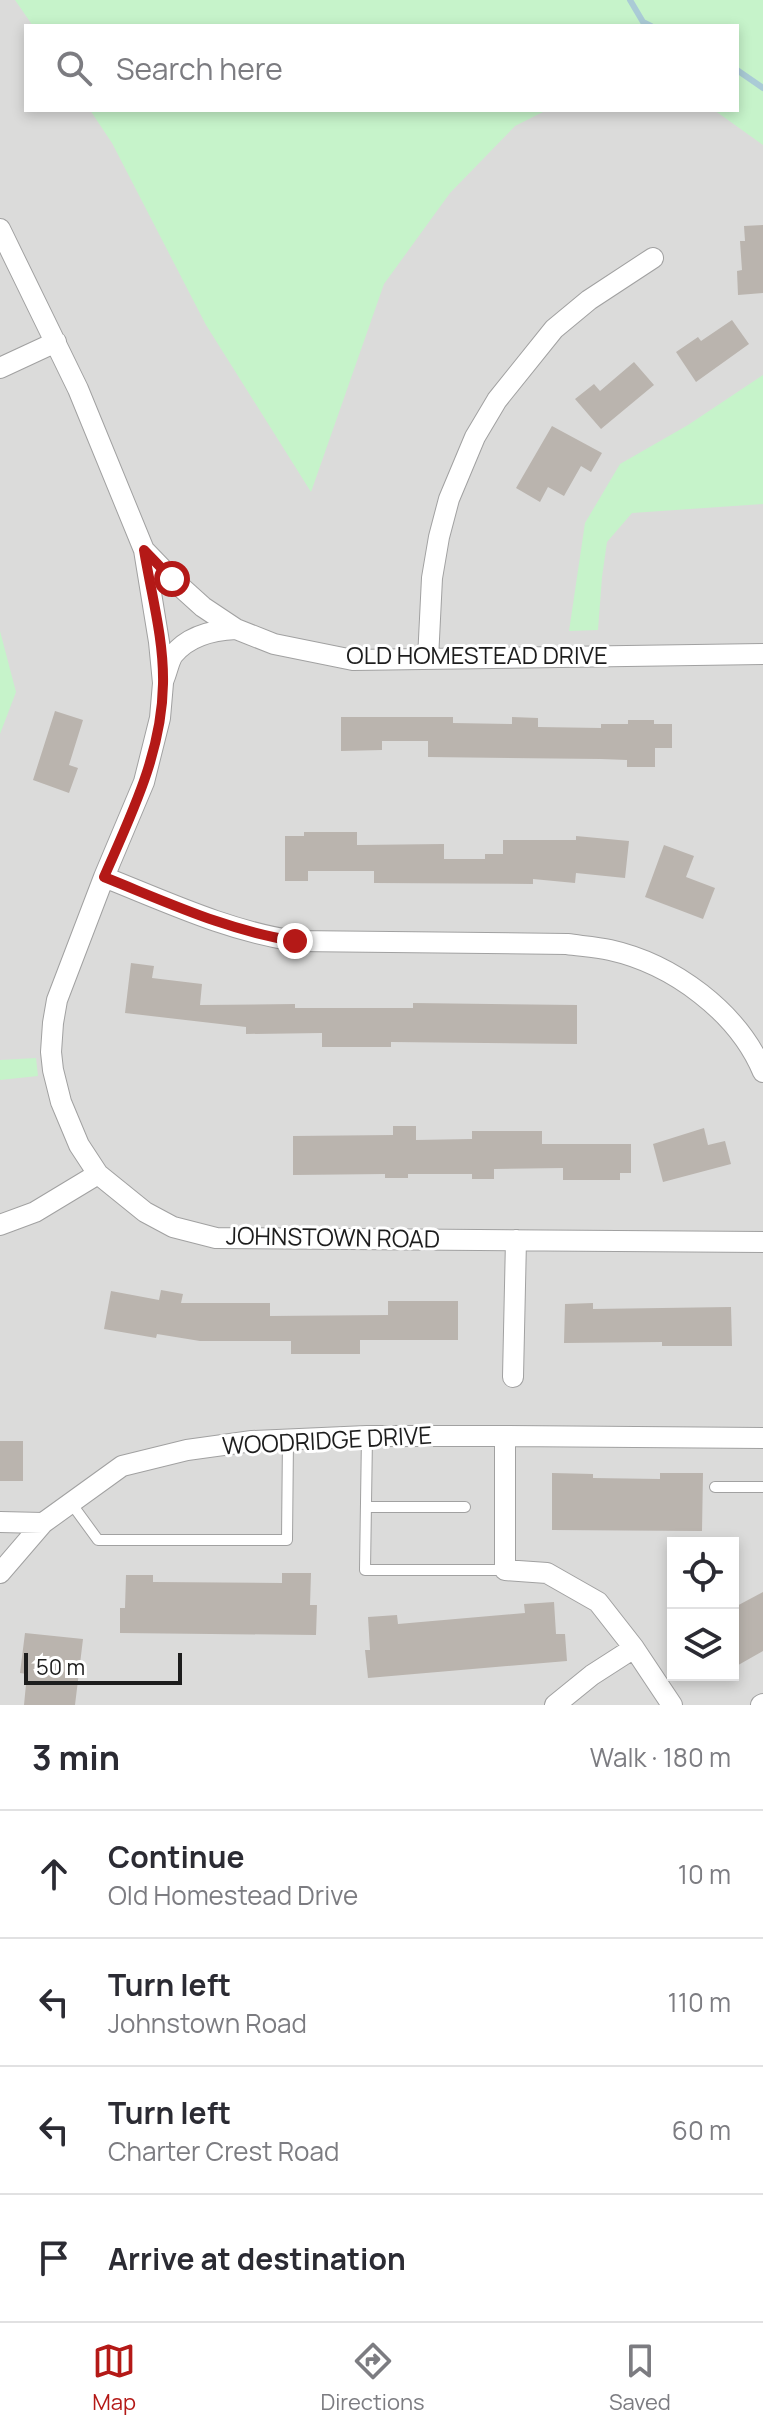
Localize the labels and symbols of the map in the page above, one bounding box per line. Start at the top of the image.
route start [154,561,190,597]
street label: OLD HOMESTEAD DRIVE [346,638,608,671]
route end [277,923,313,959]
street label: JOHNSTOWN ROAD [226,1218,440,1255]
street label: WOODRIDGE DRIVE [221,1418,433,1461]
scale bar [24,1649,182,1685]

